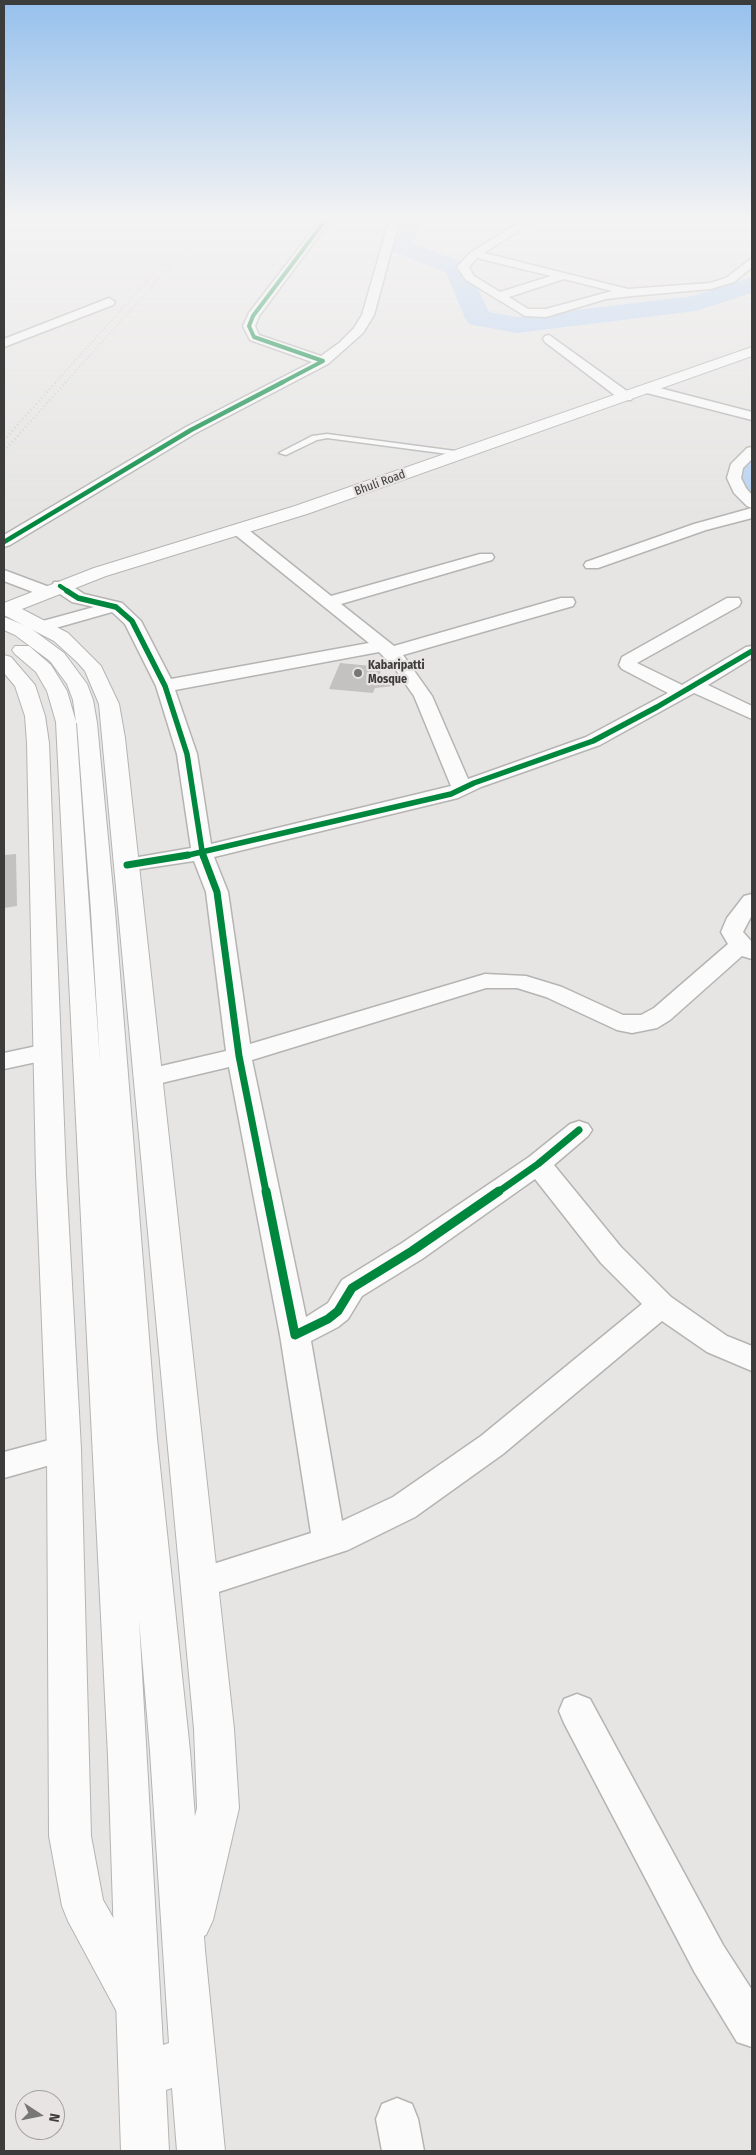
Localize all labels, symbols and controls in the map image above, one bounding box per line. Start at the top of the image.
street label: Bhuli Road [353,467,407,499]
place label: Kabaripatti Mosque [368,659,425,687]
marker: Kabaripatti Mosque [352,667,364,679]
north arrow [15,2090,65,2140]
text: N [45,2112,63,2123]

